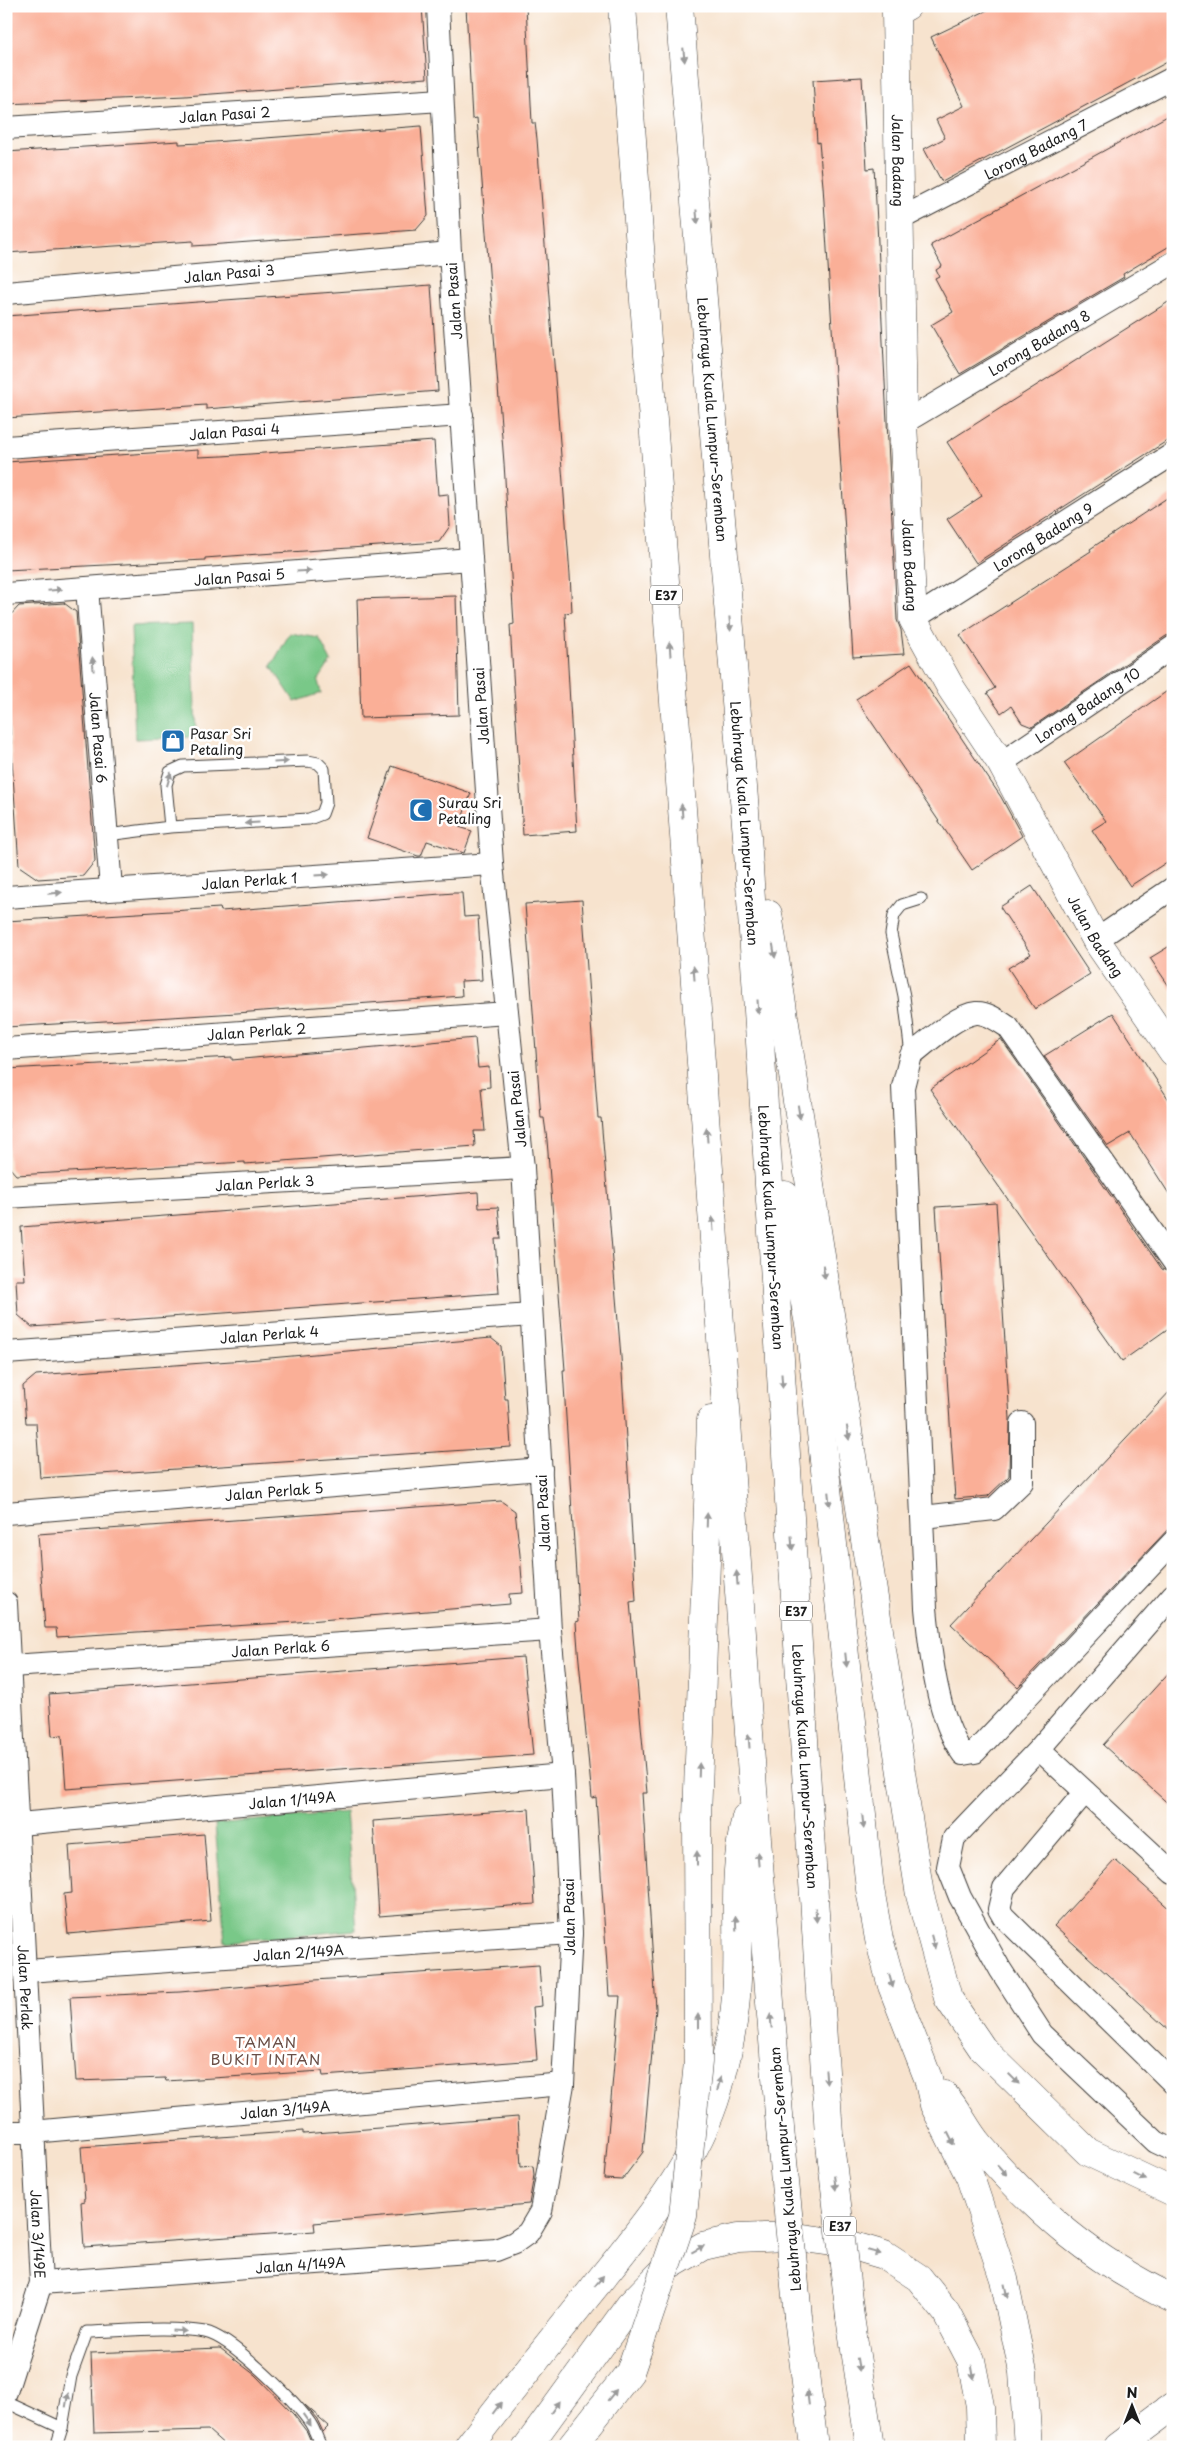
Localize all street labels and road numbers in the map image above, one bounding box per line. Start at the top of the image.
street label: Jalan Pasai 2 [178,101,271,127]
street label: Lorong Badang 7 [980,113,1091,184]
street label: Jalan Badang [887,114,910,207]
street label: Jalan Pasai 3 [183,258,275,287]
street label: Jalan Pasai [441,262,467,340]
street label: Lebuhraya Kuala Lumpur–Seremban [692,296,733,543]
street label: Lorong Badang 8 [984,304,1094,381]
street label: Jalan Pasai 4 [188,417,281,445]
street label: Lorong Badang 9 [989,497,1097,576]
street label: Jalan Badang [897,518,923,612]
street label: Jalan Pasai 5 [193,563,286,590]
road number: E37 [650,586,682,604]
street label: Lorong Badang 10 [1031,662,1144,748]
street label: Jalan Pasai [468,667,494,745]
street label: Jalan Pasai 6 [85,691,113,784]
street label: Lebuhraya Kuala Lumpur–Seremban [725,700,764,946]
street label: Jalan Perlak 1 [201,867,298,894]
street label: Jalan Badang [1063,891,1129,981]
street label: Jalan Perlak 2 [206,1017,307,1045]
street label: Jalan Pasai [502,1069,531,1149]
street label: Lebuhraya Kuala Lumpur–Seremban [754,1104,790,1351]
street label: Jalan Perlak 3 [215,1169,315,1196]
street label: Jalan Perlak 4 [219,1320,320,1348]
street label: Jalan Pasai [530,1474,556,1552]
street label: Jalan Perlak 5 [224,1476,324,1505]
road number: E37 [780,1602,812,1620]
street label: Jalan Perlak 6 [230,1634,330,1662]
street label: Lebuhraya Kuala Lumpur–Seremban [788,1643,824,1889]
street label: Jalan 1/149A [247,1785,337,1814]
street label: Jalan Pasai [558,1878,580,1956]
street label: Jalan 2/149A [252,1938,345,1966]
street label: Jalan Perlak [13,1944,38,2031]
street label: Lebuhraya Kuala Lumpur–Seremban [764,2046,806,2292]
street label: Jalan 3/149A [239,2095,331,2124]
street label: Jalan 3/149E [26,2189,51,2279]
road number: E37 [824,2216,856,2236]
street label: Jalan 4/149A [254,2250,347,2278]

